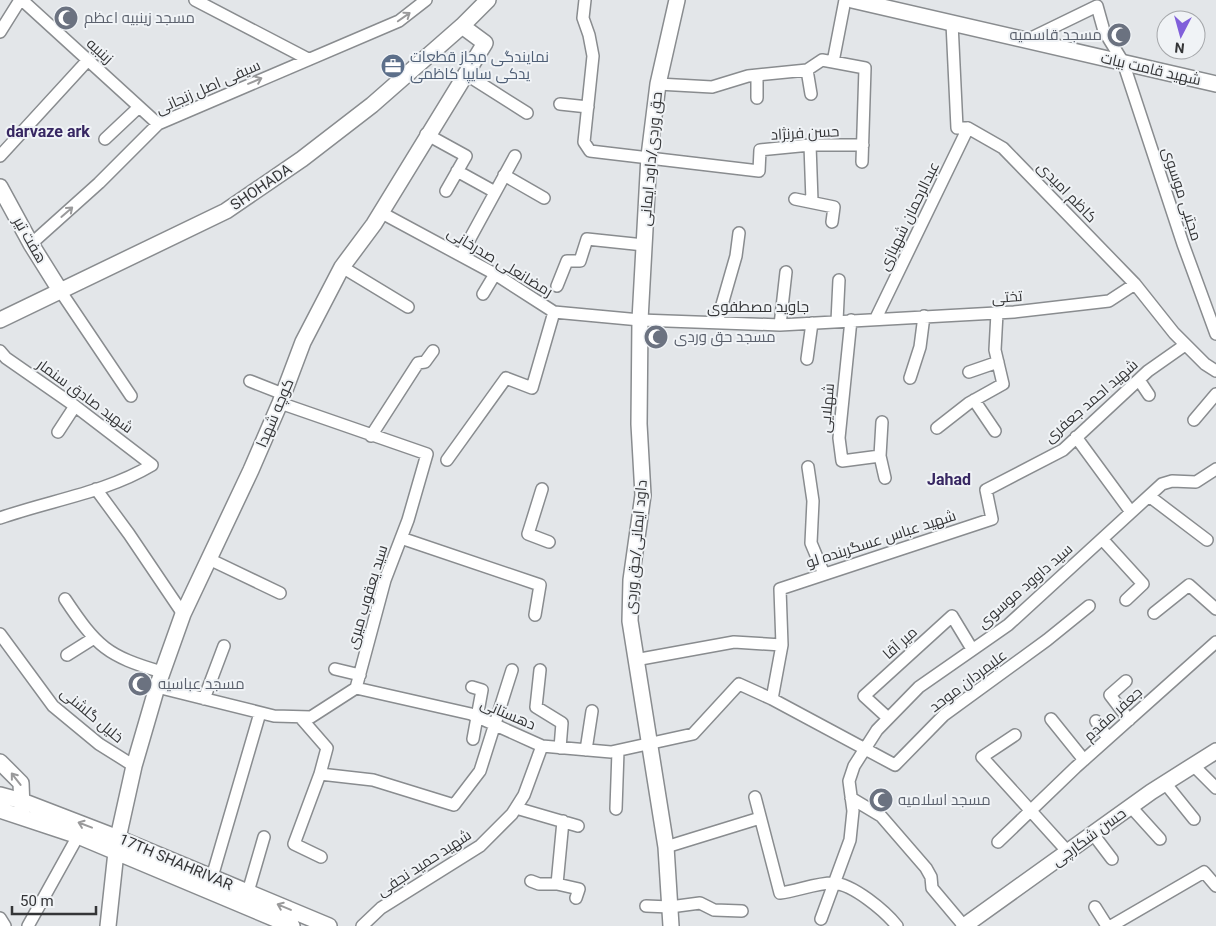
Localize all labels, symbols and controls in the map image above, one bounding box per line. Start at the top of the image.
mosque icon: مسجد زینبیه اعظم [53,5,79,31]
place label: مسجد زینبیه اعظم [84,9,195,28]
north arrow [1156,10,1206,60]
one-way arrow [397,11,411,22]
mosque icon: مسجد قاسمیه [1106,22,1132,48]
place label: مسجد قاسمیه [1010,26,1102,44]
street label: زینبیه [83,34,117,68]
text: N [1174,39,1185,56]
place label: نمایندگی مجاز قطعات یدکی سایپا کاظمی [410,48,549,84]
street label: شهید قامت بیات [1099,49,1203,90]
office icon: نمایندگی مجاز قطعات یدکی سایپا کاظمی [380,53,406,79]
street label: سیفی اصل زنجانی [153,56,264,119]
one-way arrow [248,76,263,85]
street label: حق وردی/داود ایمانی [636,91,667,227]
district label: darvaze ark [6,122,90,141]
street label: حسن فرنژاد [770,122,840,145]
street label: مجتبی موسوی [1157,145,1206,243]
street label: کاظم امیدی [1033,158,1101,227]
street label: عبدالرحمان شهبازی [875,159,944,274]
street label: SHOHADA [227,160,295,214]
one-way arrow [61,206,74,217]
street label: هفت تیر [9,213,50,266]
street label: رمضانعلی صدرخانی [443,223,556,302]
street label: تختی [991,287,1023,308]
street label: جاوید مصطفوی [707,298,809,317]
mosque icon: مسجد حق وردی [643,324,669,350]
place label: مسجد حق وردی [674,328,776,347]
street label: شهید صادق سنمار [32,355,137,438]
street label: شهید احمد جعفری [1041,355,1142,447]
street label: کوچه شهدا [252,376,298,451]
street label: شهلایی [816,382,839,434]
district label: Jahad [927,470,971,489]
street label: داود ایمانی/حق وردی [621,479,652,615]
street label: شهید عباس عسگربنده لو [804,506,959,573]
street label: سید داوود موسوی [974,540,1077,633]
street label: سید یعقوب میری [343,543,392,652]
street label: میر آقا [879,623,921,663]
street label: علیمردان موحد [926,646,1011,717]
mosque icon: مسجد عباسیه [127,671,153,697]
place label: مسجد عباسیه [158,675,245,693]
street label: خلیل گلشنی [56,683,127,747]
street label: جعفر مقدم [1080,683,1147,746]
street label: دهستانی [477,694,538,735]
one-way arrow [11,773,22,786]
mosque icon: مسجد اسلامیه [868,787,894,813]
place label: مسجد اسلامیه [898,791,991,809]
street label: حسن شکارچی [1048,804,1130,871]
one-way arrow [78,820,93,829]
street label: شهید حمید نجفی [373,826,475,901]
street label: 17TH SHAHRIVAR [116,830,236,894]
scale bar [12,884,96,916]
text: 50 m [20,892,54,910]
one-way arrow [277,902,292,912]

